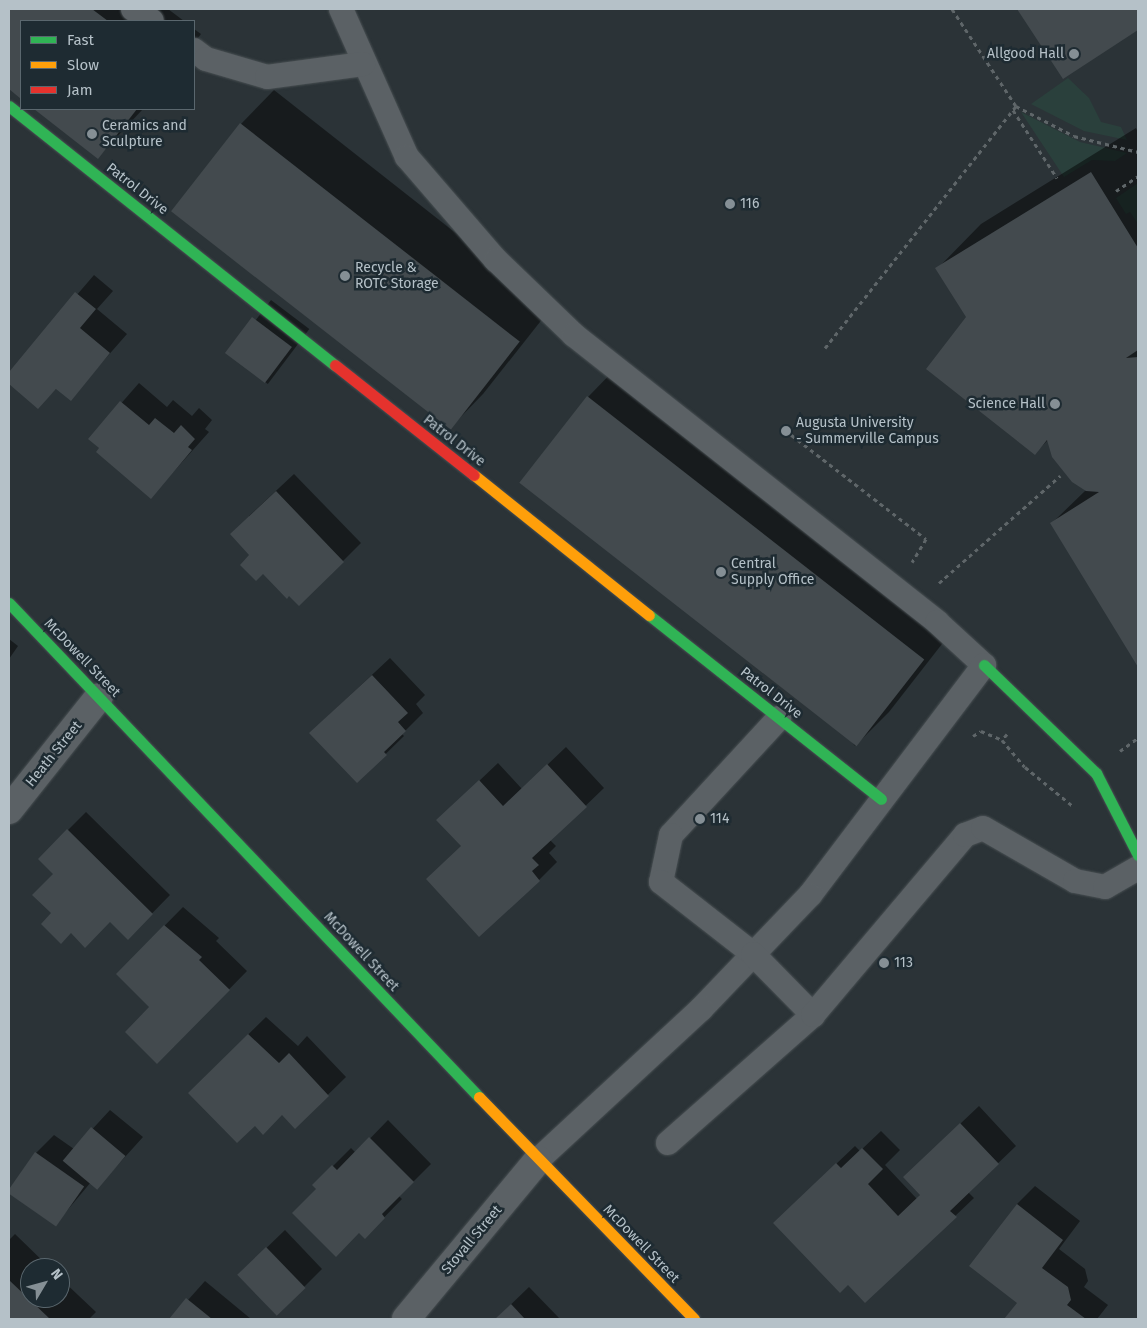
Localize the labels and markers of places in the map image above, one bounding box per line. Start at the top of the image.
place label: Allgood Hall [987,46,1064,62]
marker: Allgood Hall [1068,48,1080,60]
place label: Ceramics and Sculpture [102,118,187,150]
marker: Ceramics and Sculpture [86,128,98,140]
place label: 116 [740,196,759,212]
marker: 116 [724,198,736,210]
place label: Recycle & ROTC Storage [355,260,439,292]
marker: Recycle & ROTC Storage [339,270,351,282]
place label: Science Hall [968,396,1045,412]
marker: Science Hall [1049,398,1061,410]
place label: Augusta University - Summerville Campus [796,415,939,448]
marker: Augusta University - Summerville Campus [780,425,792,437]
place label: Central Supply Office [731,556,814,588]
marker: Central Supply Office [715,566,727,578]
place label: 114 [710,811,729,827]
marker: 114 [694,813,706,825]
place label: 113 [894,955,913,971]
marker: 113 [878,957,890,969]

